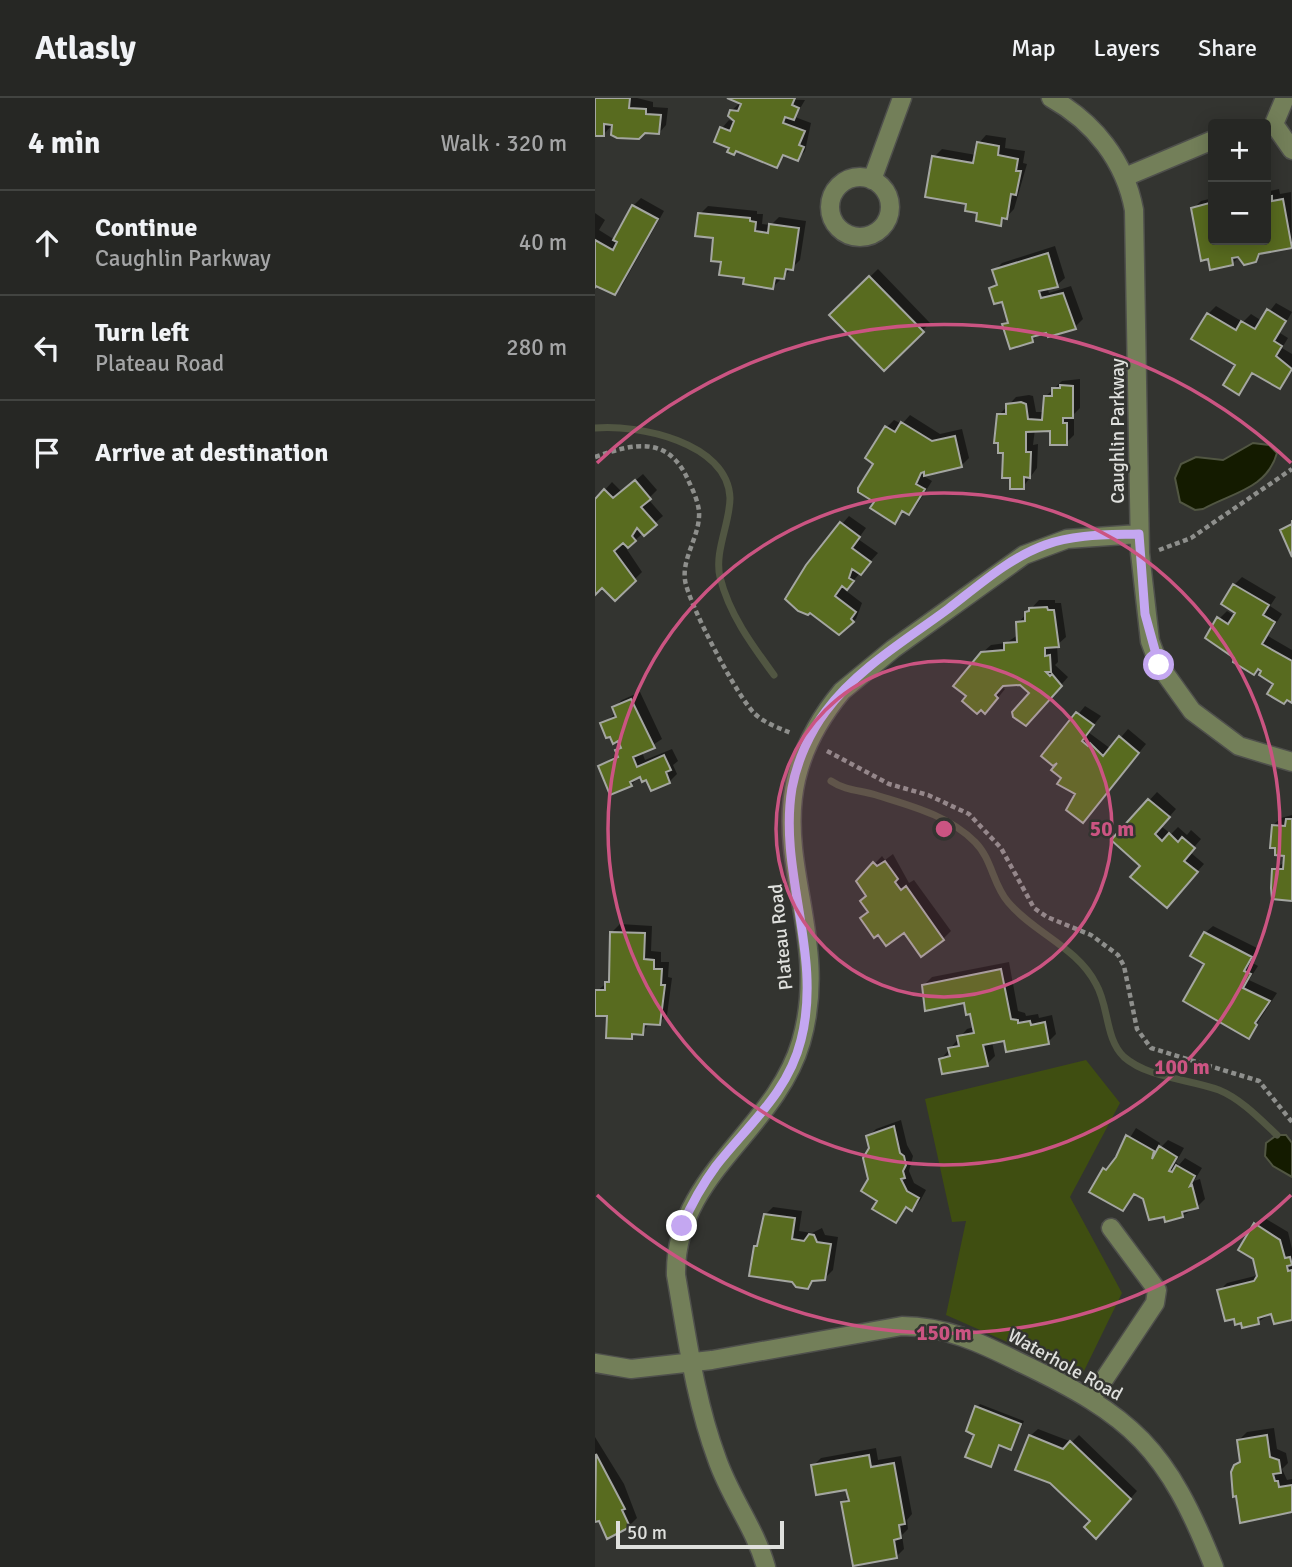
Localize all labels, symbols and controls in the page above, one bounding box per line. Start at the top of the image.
text: Atlasly [35,28,136,69]
text: Map [1011,33,1056,63]
text: Layers [1094,33,1160,63]
text: Share [1198,33,1257,63]
map controls [1208,119,1271,245]
button: + [1208,119,1271,182]
text: 4 min [28,125,100,162]
text: Walk · 320 m [441,129,567,158]
button: − [1208,182,1271,245]
text: Continue [95,212,197,244]
icon: ahead [28,224,66,262]
text: 40 m [519,228,567,257]
text: Caughlin Parkway [95,244,271,273]
text: Turn left [95,317,189,349]
icon: left [28,329,66,367]
text: 280 m [506,333,567,362]
text: Plateau Road [95,349,224,378]
street label: Caughlin Parkway [1106,358,1130,504]
icon: arrive [28,434,66,472]
text: Arrive at destination [95,437,328,469]
route start [1143,649,1174,680]
text: 50 m [1090,816,1134,842]
centre of rings [932,817,956,841]
street label: Plateau Road [763,883,799,991]
text: 100 m [1154,1054,1210,1080]
route end [666,1210,697,1241]
text: 150 m [916,1320,972,1346]
street label: Waterhole Road [1003,1324,1127,1406]
scale bar [616,1518,784,1550]
text: 50 m [627,1521,667,1545]

